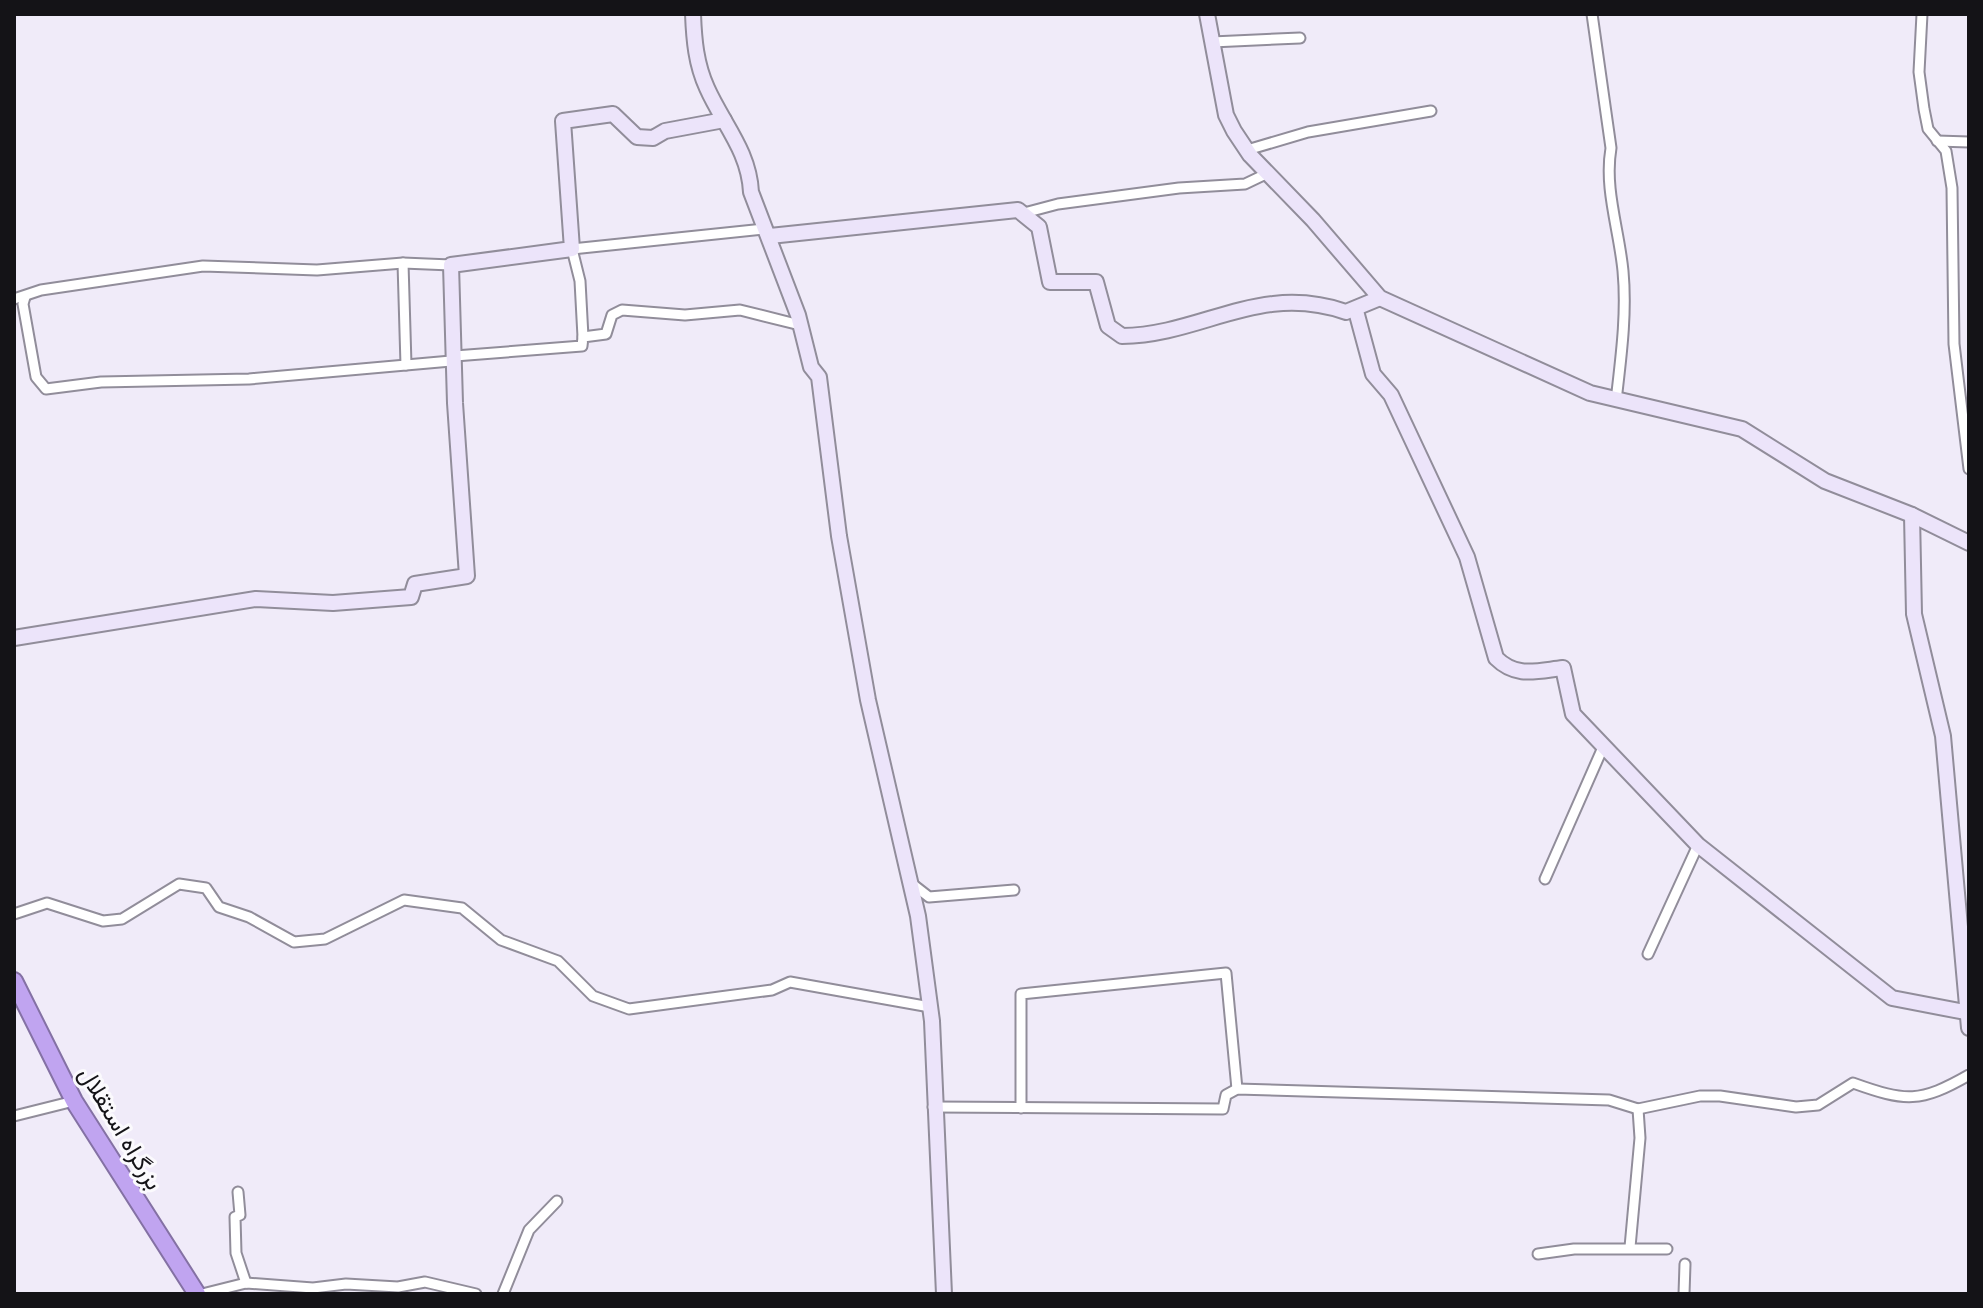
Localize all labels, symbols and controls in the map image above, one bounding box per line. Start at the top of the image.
street label: بزرگراه استقلال [72,1061,169,1195]

